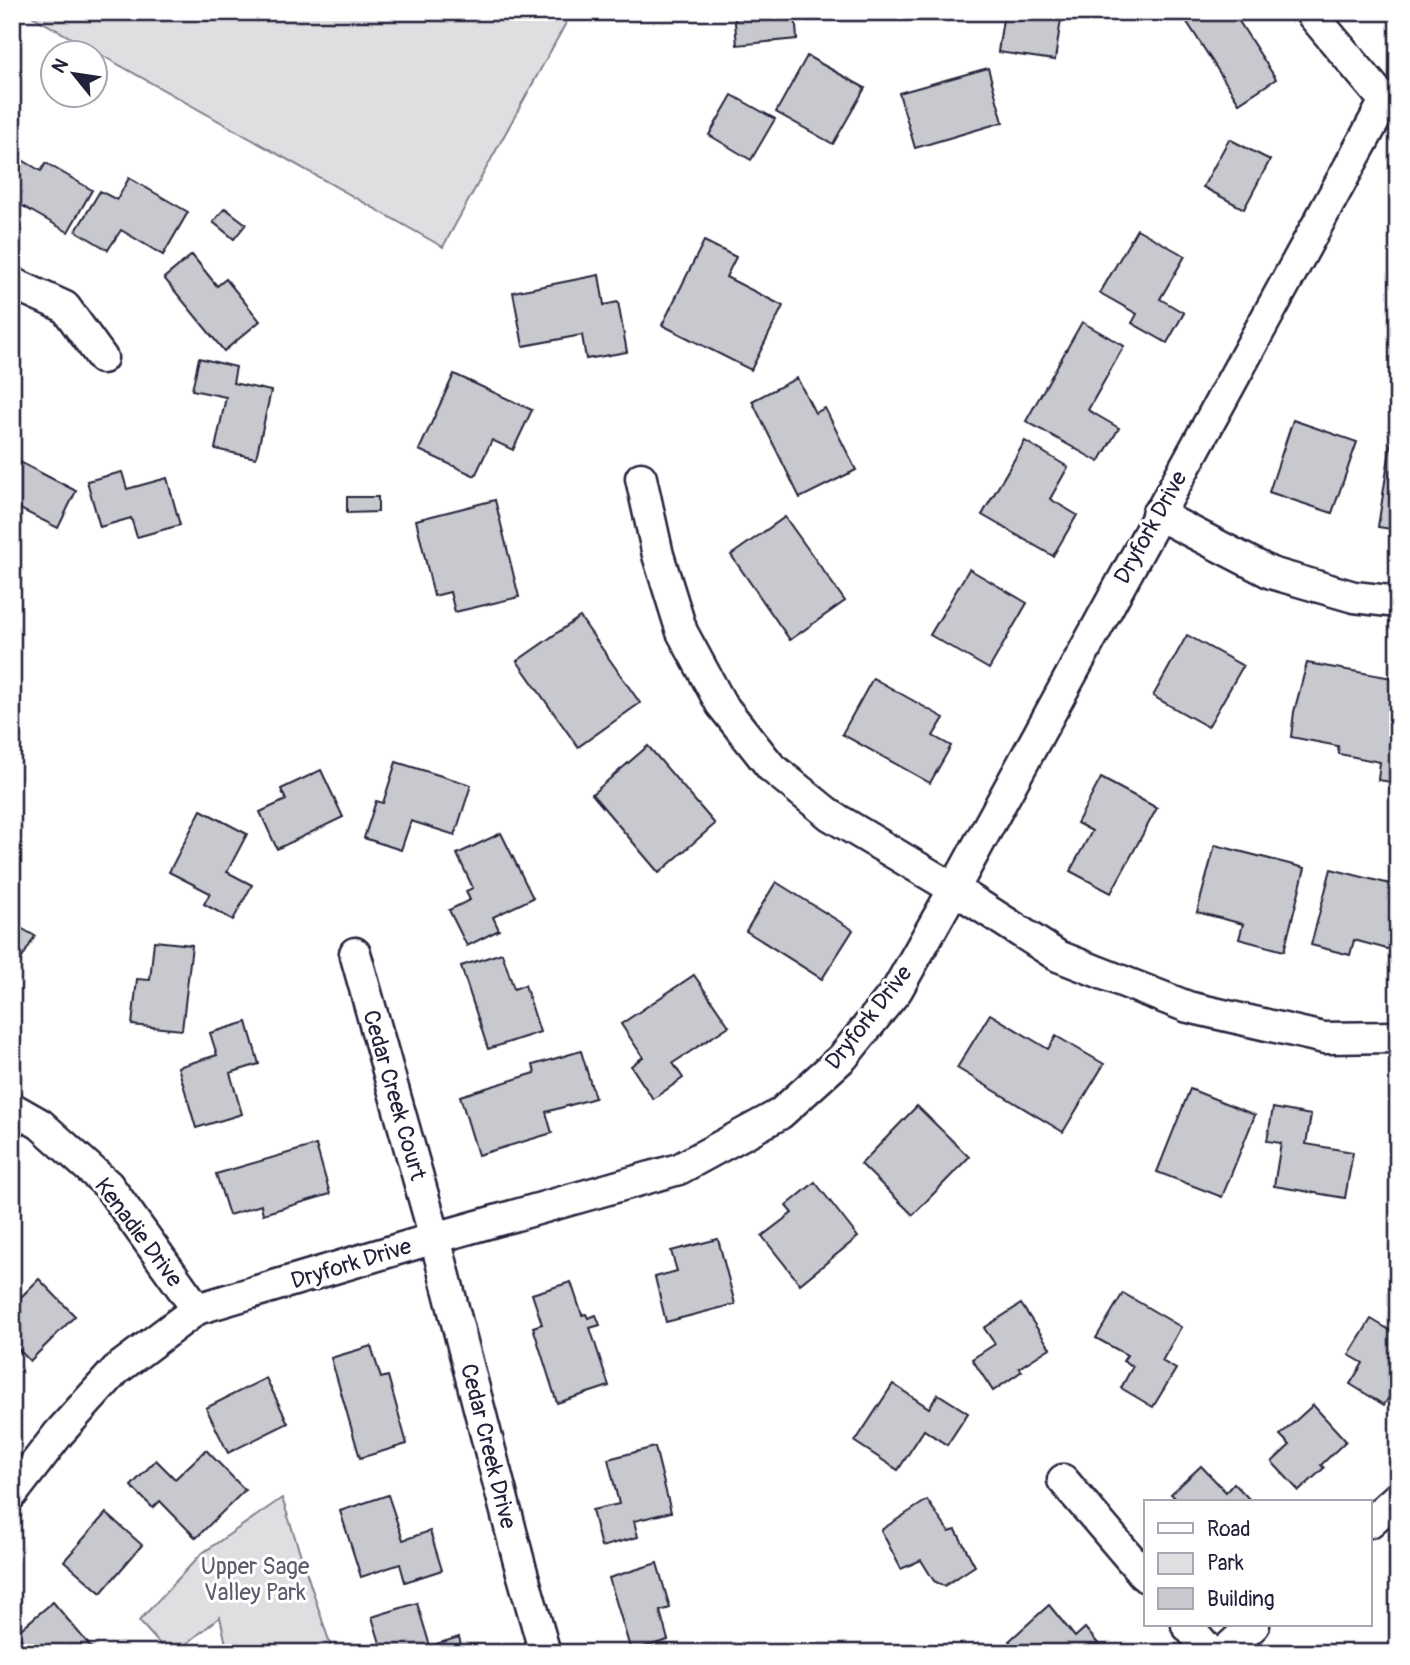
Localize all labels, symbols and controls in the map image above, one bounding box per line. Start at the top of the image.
north arrow [38,38,108,108]
text: N [47,54,74,78]
street label: Dryfork Drive [1108,465,1194,589]
street label: Dryfork Drive [819,959,919,1075]
street label: Cedar Creek Court [356,1007,433,1184]
street label: Kenadie Drive [88,1172,189,1293]
street label: Dryfork Drive [287,1231,416,1296]
street label: Cedar Creek Drive [454,1361,523,1532]
legend [1144,1500,1372,1626]
text: Road [1207,1516,1251,1543]
text: Park [1207,1550,1244,1577]
park label: Upper Sage Valley Park [201,1552,310,1607]
text: Building [1207,1586,1274,1613]

